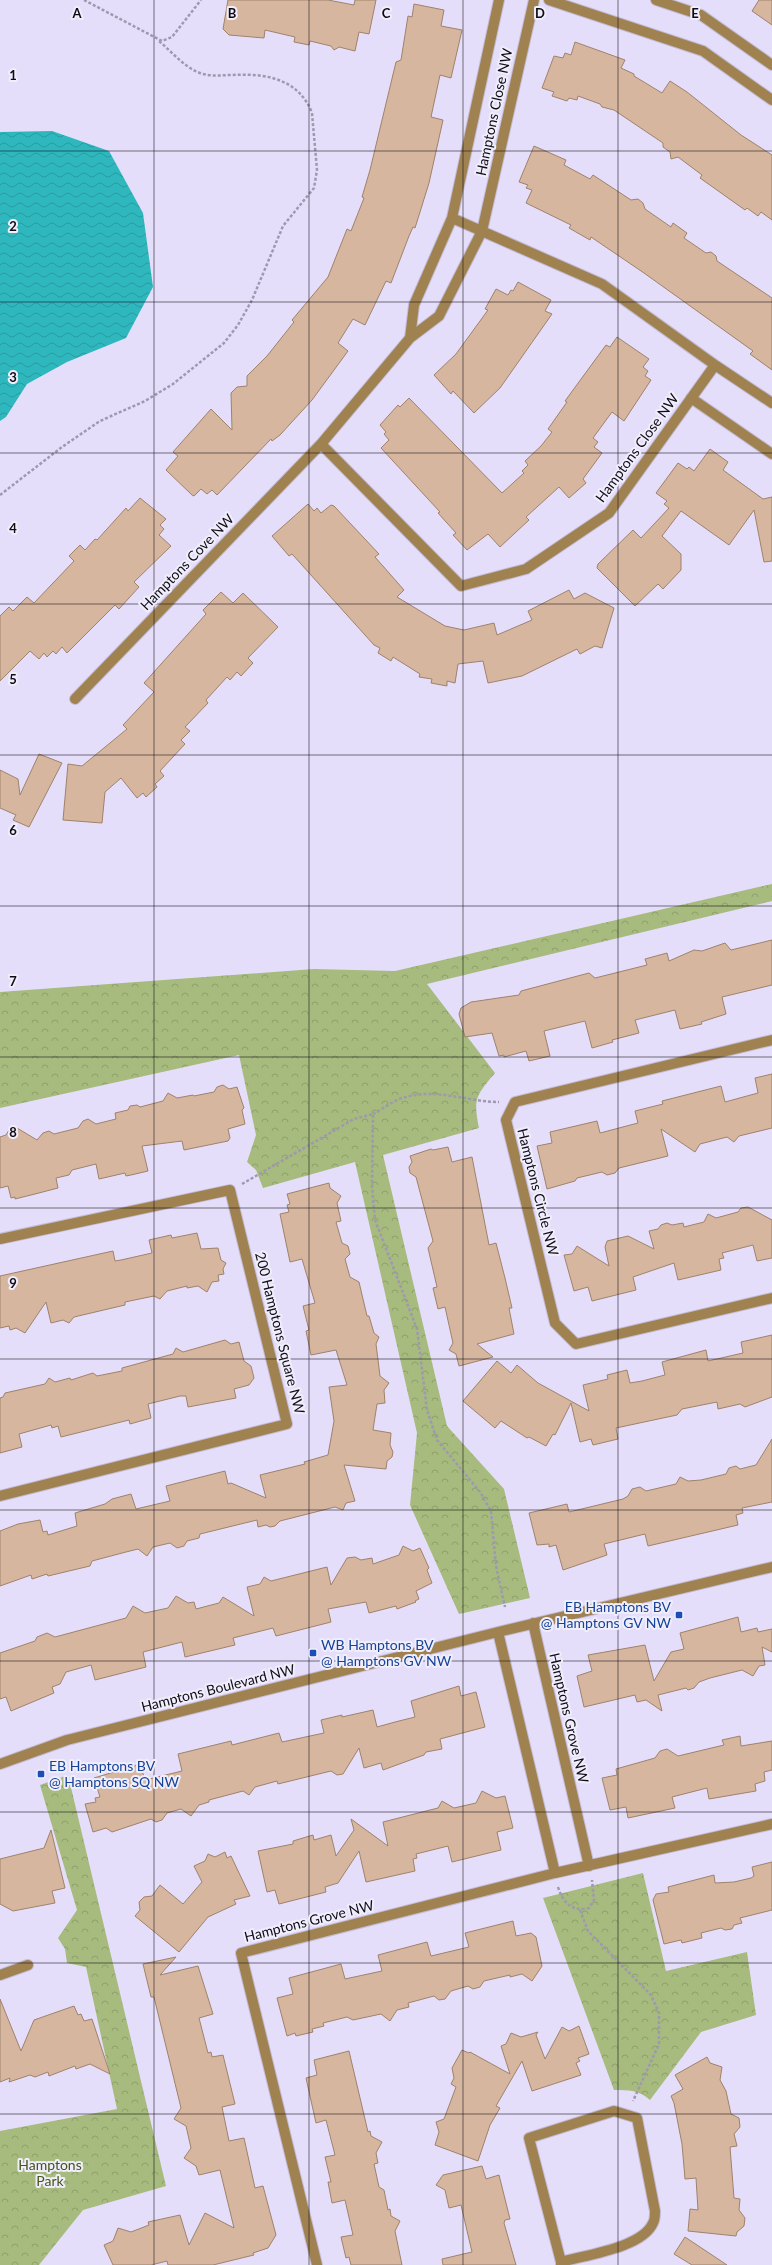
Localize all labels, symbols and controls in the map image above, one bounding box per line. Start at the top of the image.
text: A [71,5,82,21]
text: B [228,5,237,21]
text: C [382,5,391,21]
text: D [535,5,545,21]
text: E [691,5,699,21]
street label: Hamptons Close NW [472,46,515,177]
text: 1 [9,67,17,83]
text: 2 [9,218,17,234]
text: 3 [9,369,17,385]
street label: Hamptons Close NW [592,390,682,505]
street label: Hamptons Cove NW [136,510,237,613]
text: 4 [9,520,17,536]
text: 5 [9,671,17,687]
text: 6 [9,822,17,838]
text: 7 [9,973,17,989]
text: 8 [9,1124,17,1140]
street label: Hamptons Circle NW [514,1126,563,1258]
street label: 200 Hamptons Square NW [252,1250,309,1416]
text: 9 [9,1275,17,1291]
place label: EB Hamptons BV @ Hamptons GV NW [541,1598,672,1631]
marker: EB Hamptons BV @ Hamptons GV NW [674,1610,684,1620]
place label: WB Hamptons BV @ Hamptons GV NW [321,1636,452,1669]
marker: WB Hamptons BV @ Hamptons GV NW [308,1648,318,1658]
street label: Hamptons Grove NW [546,1651,593,1785]
street label: Hamptons Boulevard NW [139,1660,297,1715]
place label: EB Hamptons BV @ Hamptons SQ NW [49,1757,179,1790]
marker: EB Hamptons BV @ Hamptons SQ NW [36,1769,46,1779]
street label: Hamptons Grove NW [242,1896,376,1945]
park label: Hamptons Park [18,2156,82,2189]

